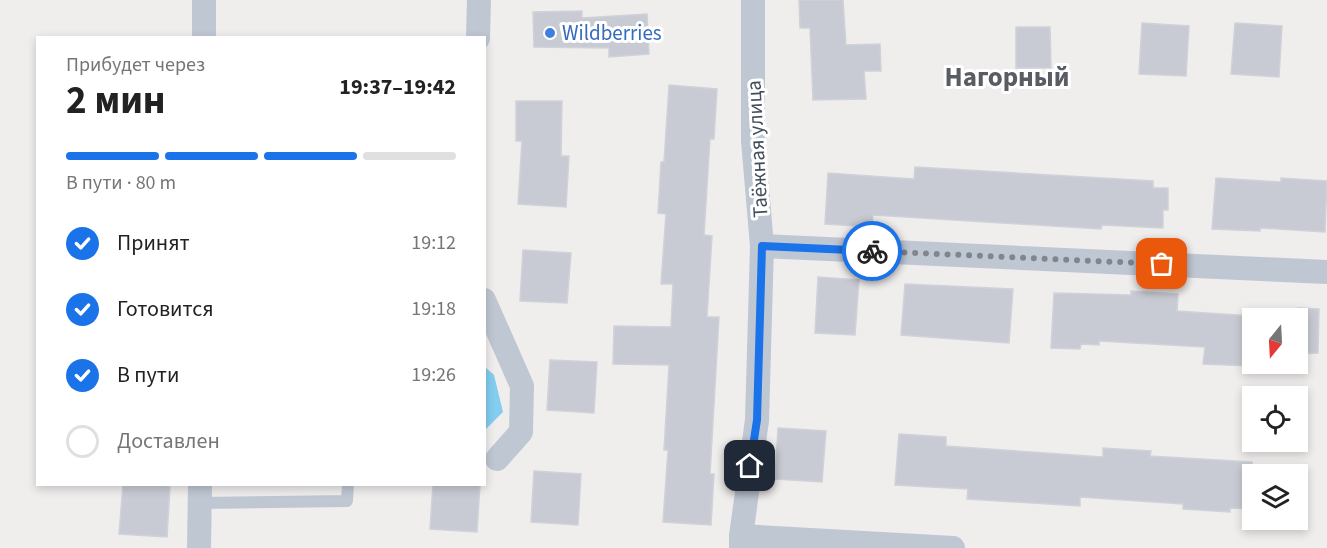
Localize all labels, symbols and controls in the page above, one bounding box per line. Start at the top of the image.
place label: Wildberries [562,18,662,48]
marker: Wildberries [543,26,557,40]
text: Прибудет через [66,51,205,79]
district label: Нагорный [944,58,1070,97]
text: 19:37–19:42 [339,71,456,103]
text: 2 мин [66,73,166,129]
street label: Таёжная улица [738,80,776,218]
text: В пути · 80 m [66,169,176,197]
courier [842,221,902,281]
icon: check [66,227,99,260]
text: Принят [117,227,190,259]
text: 19:12 [411,229,456,257]
icon: bike [856,235,889,268]
pin [1136,238,1187,289]
icon: bag [1145,247,1178,280]
icon: check [66,293,99,326]
text: Готовится [117,293,214,325]
text: 19:18 [411,295,456,323]
north arrow [1242,308,1308,374]
map controls [1242,308,1308,530]
icon: check [66,359,99,392]
text: В пути [117,359,179,391]
text: 19:26 [411,361,456,389]
button: locate [1242,386,1308,452]
text: Доставлен [117,425,220,457]
pin [724,440,775,491]
icon: home [733,449,766,482]
button: layers [1242,464,1308,530]

